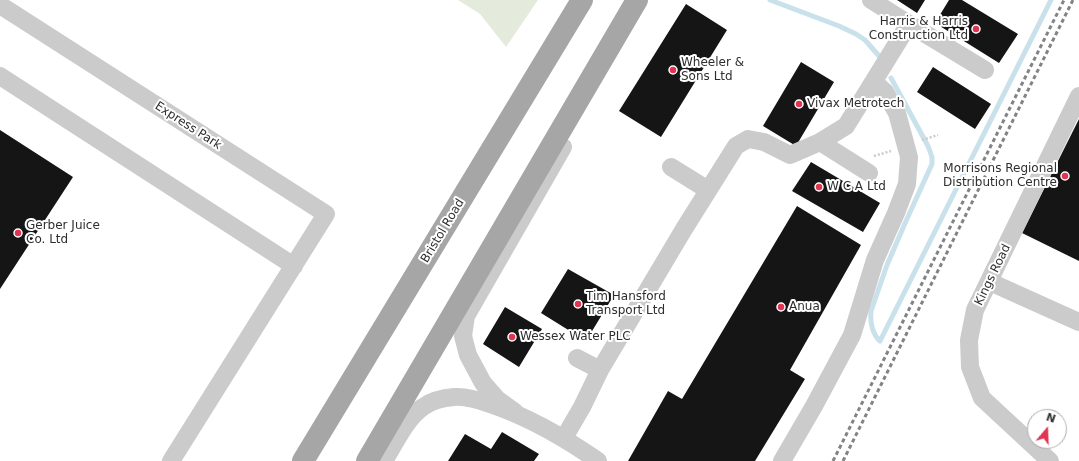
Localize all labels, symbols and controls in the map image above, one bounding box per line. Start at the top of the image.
place label: Harris & Harris Construction Ltd [869,15,968,43]
marker: Harris & Harris Construction Ltd [971,24,981,34]
place label: Wheeler & Sons Ltd [681,56,744,84]
marker: Wheeler & Sons Ltd [668,65,678,75]
place label: Vivax Metrotech [807,97,904,111]
street label: Express Park [152,99,224,153]
marker: Vivax Metrotech [794,99,804,109]
place label: Morrisons Regional Distribution Centre [943,162,1057,190]
marker: Morrisons Regional Distribution Centre [1060,171,1070,181]
place label: W C A Ltd [827,180,886,194]
marker: W C A Ltd [814,182,824,192]
street label: Bristol Road [418,196,468,266]
place label: Gerber Juice Co. Ltd [26,219,100,247]
marker: Gerber Juice Co. Ltd [13,228,23,238]
street label: Kings Road [972,242,1014,308]
place label: Tim Hansford Transport Ltd [586,290,666,318]
marker: Tim Hansford Transport Ltd [573,299,583,309]
place label: Anua [789,300,820,314]
marker: Anua [776,302,786,312]
place label: Wessex Water PLC [520,330,631,344]
marker: Wessex Water PLC [507,332,517,342]
north arrow [1027,409,1067,449]
text: N [1044,410,1057,426]

